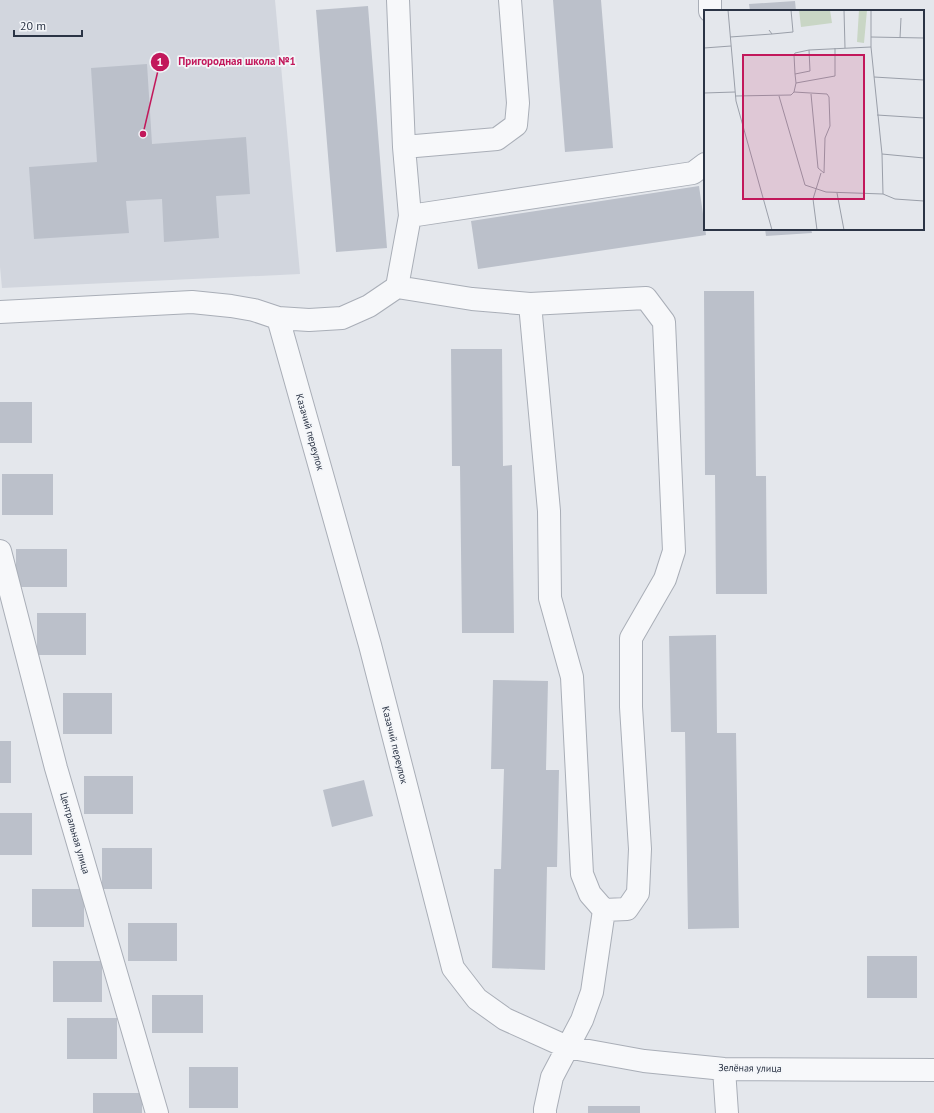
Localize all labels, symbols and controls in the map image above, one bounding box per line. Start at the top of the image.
inset map [704,10,924,230]
scale bar [14,12,82,38]
text: 20 m [20,18,46,33]
callout: Пригородная школа №1 [150,50,303,73]
text: 1 [157,54,163,69]
text: Пригородная школа №1 [178,54,296,68]
street label: Казачий переулок [293,392,327,472]
street label: Казачий переулок [379,705,411,785]
street label: Центральная улица [57,791,93,875]
street label: Зелёная улица [718,1061,782,1075]

